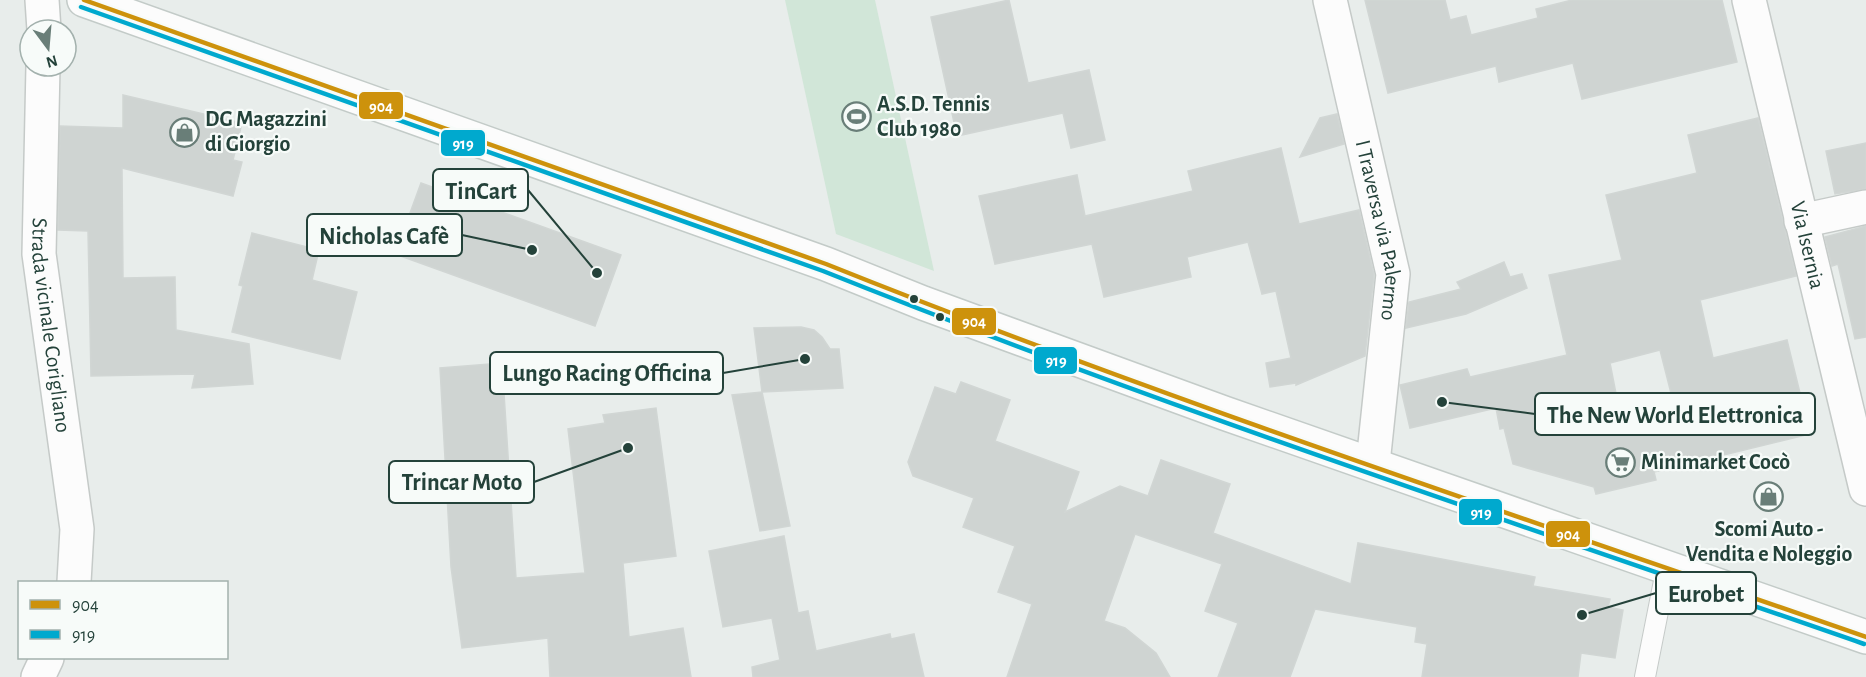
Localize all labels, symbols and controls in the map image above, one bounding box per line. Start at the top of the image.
north arrow [18,18,78,78]
text: N [44,52,59,71]
line badge: 904 [358,91,404,120]
place label: A.S.D. Tennis Club 1980 [877,93,990,140]
text: 904 [369,99,393,115]
sports icon: A.S.D. Tennis Club 1980 [840,101,872,133]
place label: DG Magazzini di Giorgio [205,108,327,155]
shop icon: DG Magazzini di Giorgio [168,116,200,148]
line badge: 919 [440,129,486,157]
text: 919 [452,136,474,152]
street label: I Traversa via Palermo [1351,138,1404,322]
callout: TinCart [433,169,528,211]
text: TinCart [445,180,517,204]
street label: Via Isernia [1787,199,1829,291]
callout: Nicholas Cafè [307,214,462,256]
street label: Strada vicinale Corigliano [28,217,75,434]
text: Nicholas Cafè [319,225,449,249]
unlabelled marker [908,293,920,305]
line badge: 904 [951,307,997,336]
unlabelled marker [934,311,946,323]
text: 904 [962,314,986,330]
line badge: 919 [1033,346,1078,375]
callout: Lungo Racing Officina [490,352,723,394]
text: 919 [1045,353,1067,369]
text: Lungo Racing Officina [502,362,712,386]
callout: The New World Elettronica [1535,393,1815,435]
text: The New World Elettronica [1547,404,1803,428]
supermarket icon: Minimarket Cocò [1604,446,1636,478]
place label: Minimarket Cocò [1641,451,1790,473]
callout: Trincar Moto [389,461,534,503]
text: Trincar Moto [402,471,523,495]
shop icon: Scomi Auto - Vendita e Noleggio [1753,481,1785,513]
line badge: 919 [1458,498,1503,526]
text: 919 [1470,505,1492,521]
place label: Scomi Auto - Vendita e Noleggio [1686,518,1852,565]
line badge: 904 [1545,520,1591,548]
text: 904 [1556,527,1580,543]
callout: Eurobet [1656,572,1756,614]
legend [18,581,228,659]
text: Eurobet [1668,583,1744,607]
text: 904 [72,597,99,615]
text: 919 [72,627,95,645]

